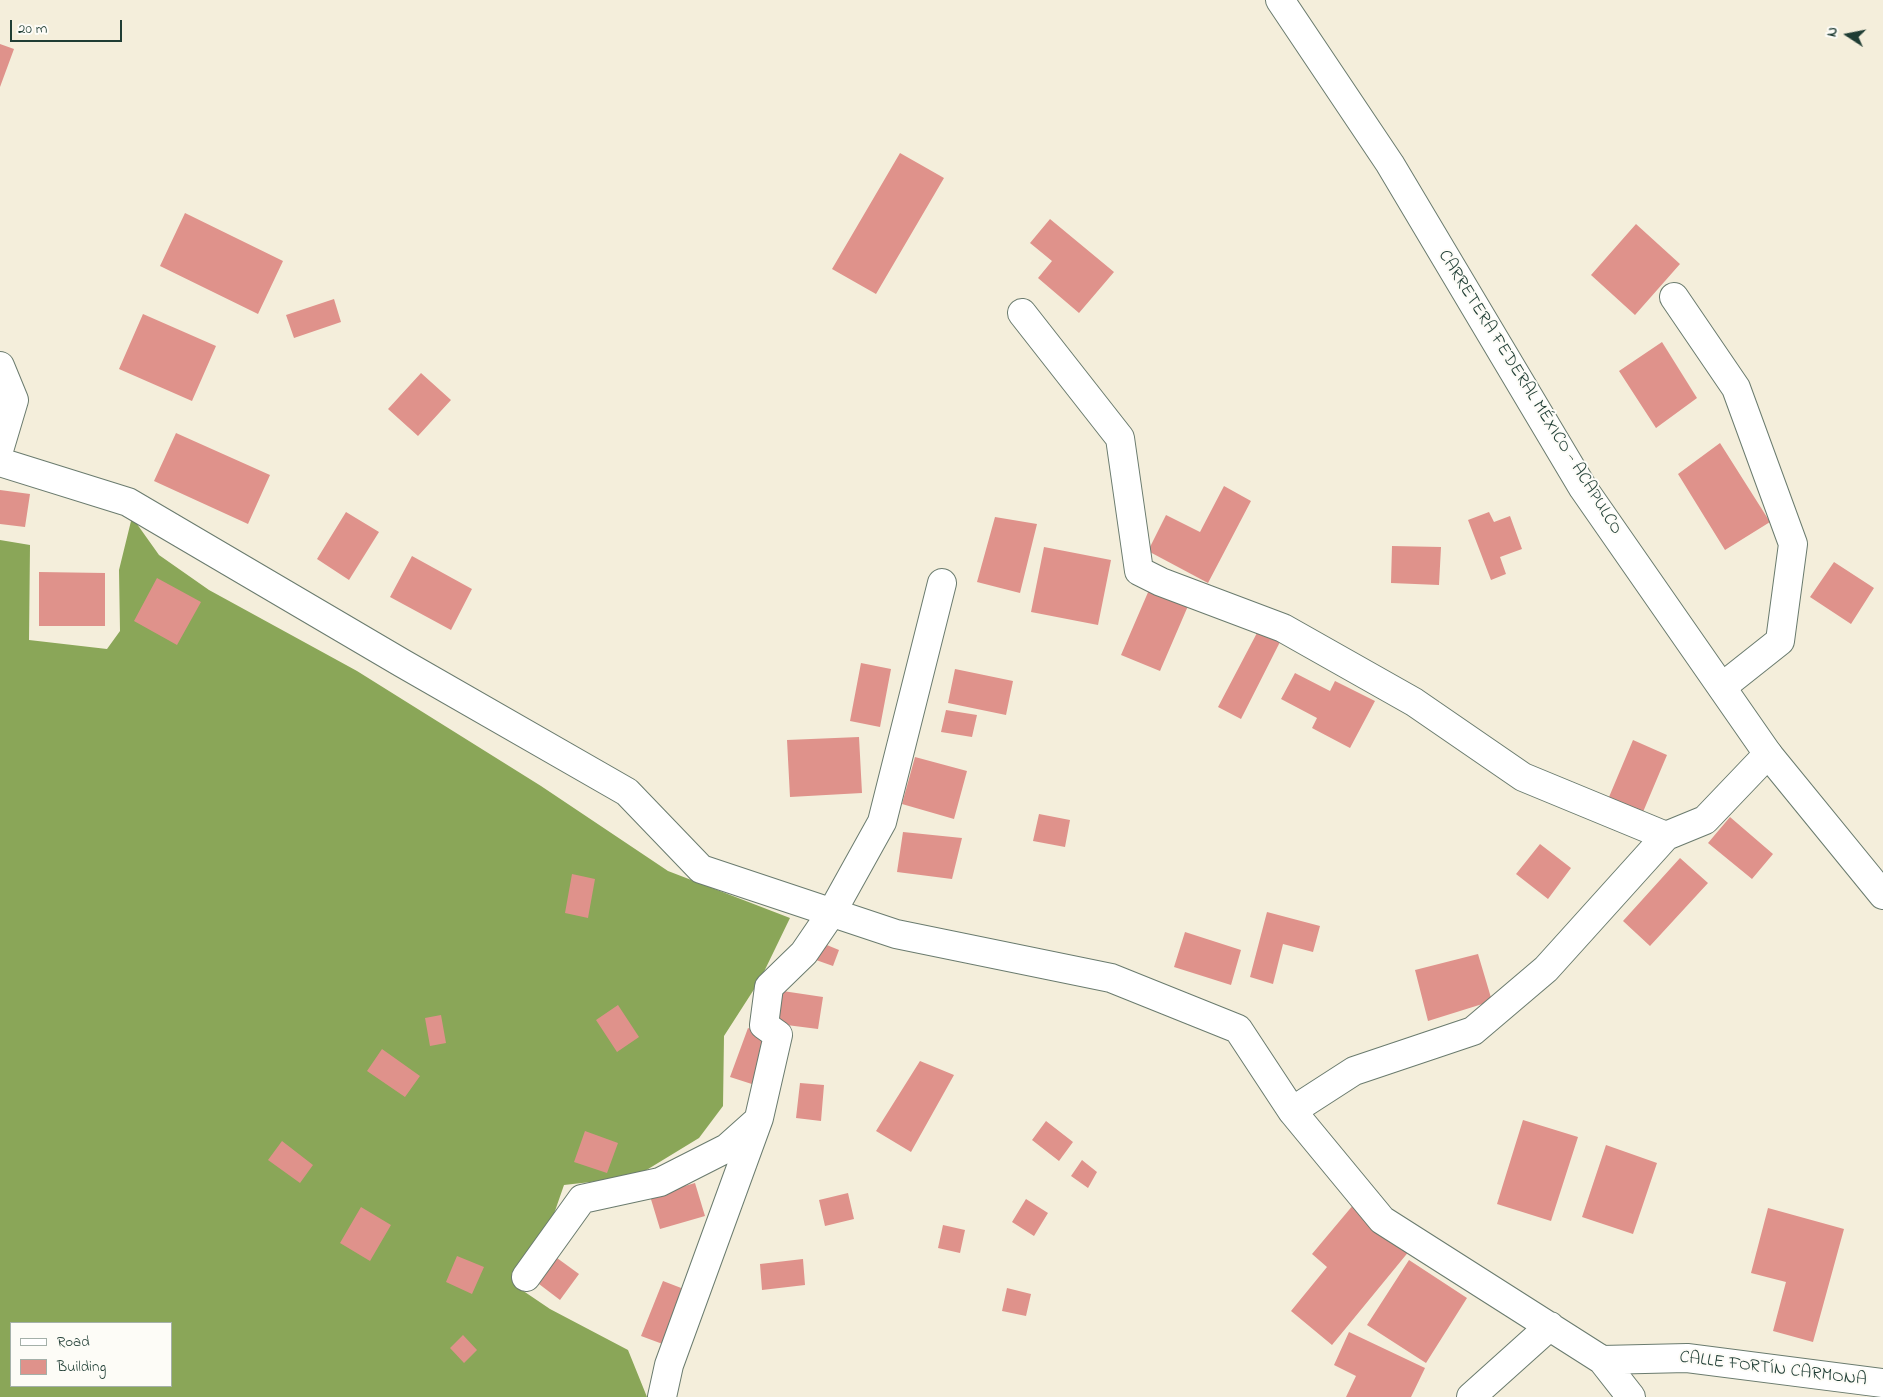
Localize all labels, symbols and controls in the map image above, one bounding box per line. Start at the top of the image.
scale bar [12,10,125,42]
north arrow [1823,10,1873,60]
text: 20 m [18,18,47,40]
text: N [1822,25,1844,39]
street label: CARRETERA FEDERAL MÉXICO - ACAPULCO [1432,247,1626,539]
legend [10,1322,172,1387]
text: Road [57,1331,90,1353]
street label: CALLE FORTÍN CARMONA [1678,1348,1868,1392]
text: Building [57,1356,106,1378]

